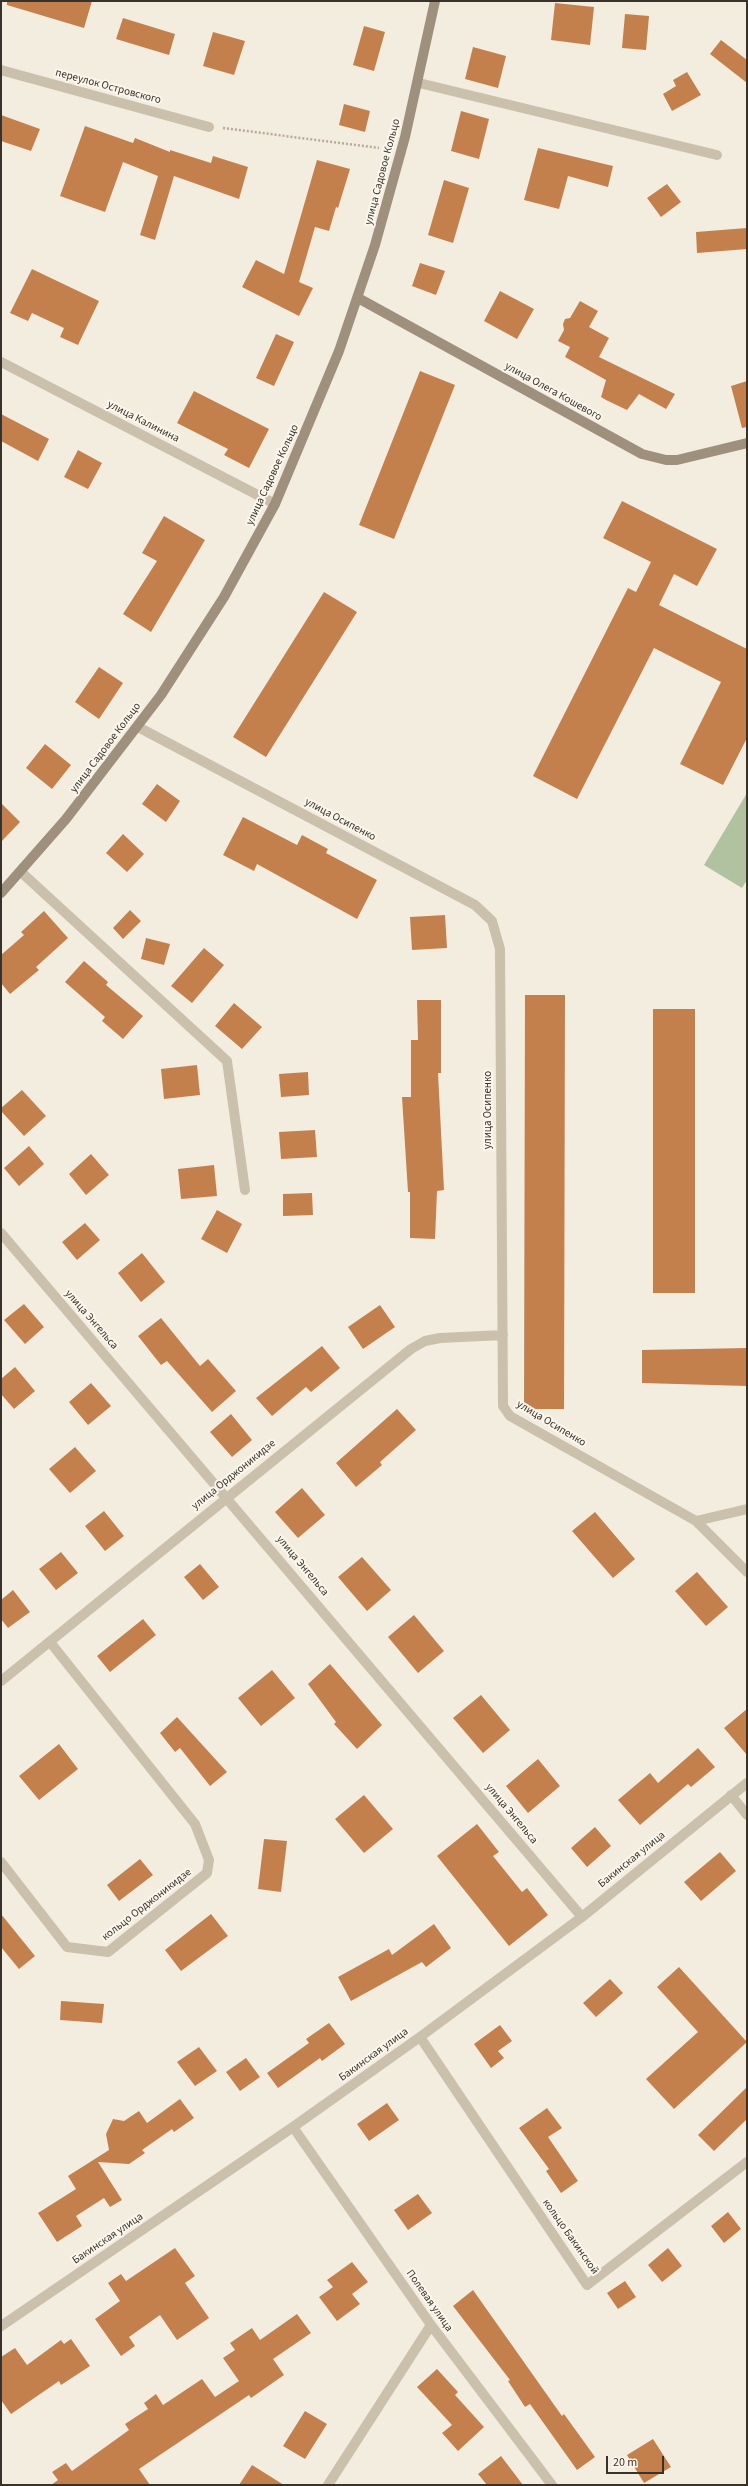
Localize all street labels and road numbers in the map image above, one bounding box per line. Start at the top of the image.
street label: переулок Островского [54,67,162,107]
street label: улица Садовое Кольцо [362,117,404,227]
street label: улица Олега Кошевого [502,360,604,424]
street label: улица Калинина [105,398,181,446]
street label: улица Садовое Кольцо [244,423,302,527]
street label: улица Садовое Кольцо [68,700,144,796]
street label: улица Осипенко [302,796,378,844]
street label: улица Осипенко [482,1071,496,1149]
street label: улица Энгельса [62,1287,120,1353]
street label: улица Осипенко [514,1398,588,1450]
street label: улица Орджоникидзе [189,1437,279,1513]
street label: улица Энгельса [273,1533,331,1599]
street label: улица Энгельса [482,1781,540,1847]
street label: Бакинская улица [596,1829,668,1891]
street label: кольцо Орджоникидзе [100,1866,194,1944]
street label: Бакинская улица [337,2025,411,2085]
street label: кольцо Бакинской [539,2197,601,2277]
street label: Бакинская улица [70,2211,146,2267]
street label: Полевая улица [403,2268,455,2334]

